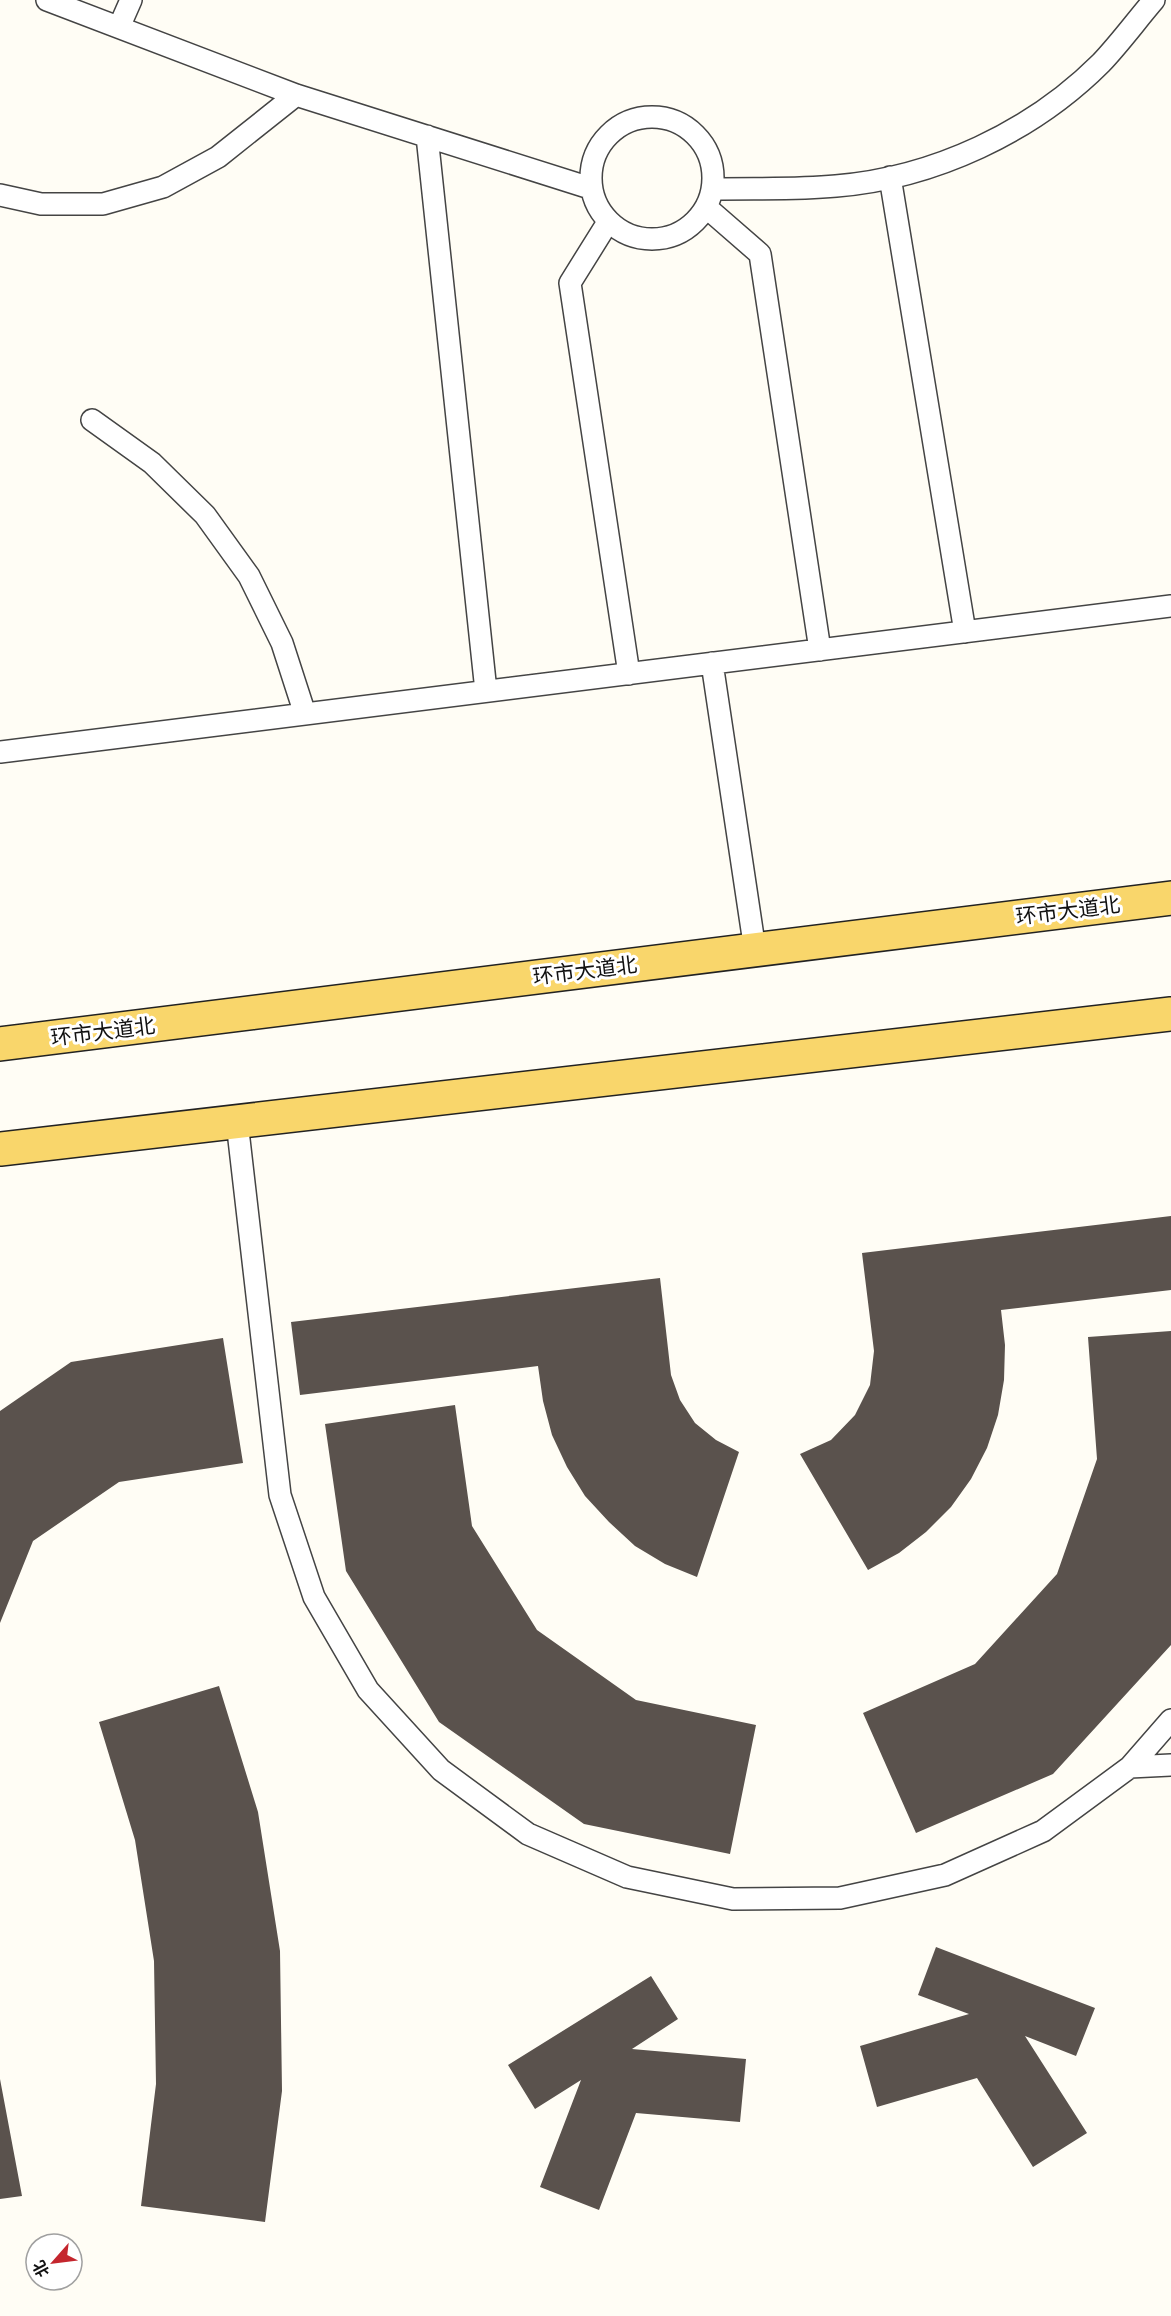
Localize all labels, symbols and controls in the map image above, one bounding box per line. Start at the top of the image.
street label: 环市大道北 [1014,890,1122,934]
street label: 环市大道北 [531,950,639,994]
street label: 环市大道北 [49,1011,157,1055]
north arrow [24,2232,84,2292]
text: 北 [27,2256,56,2281]

